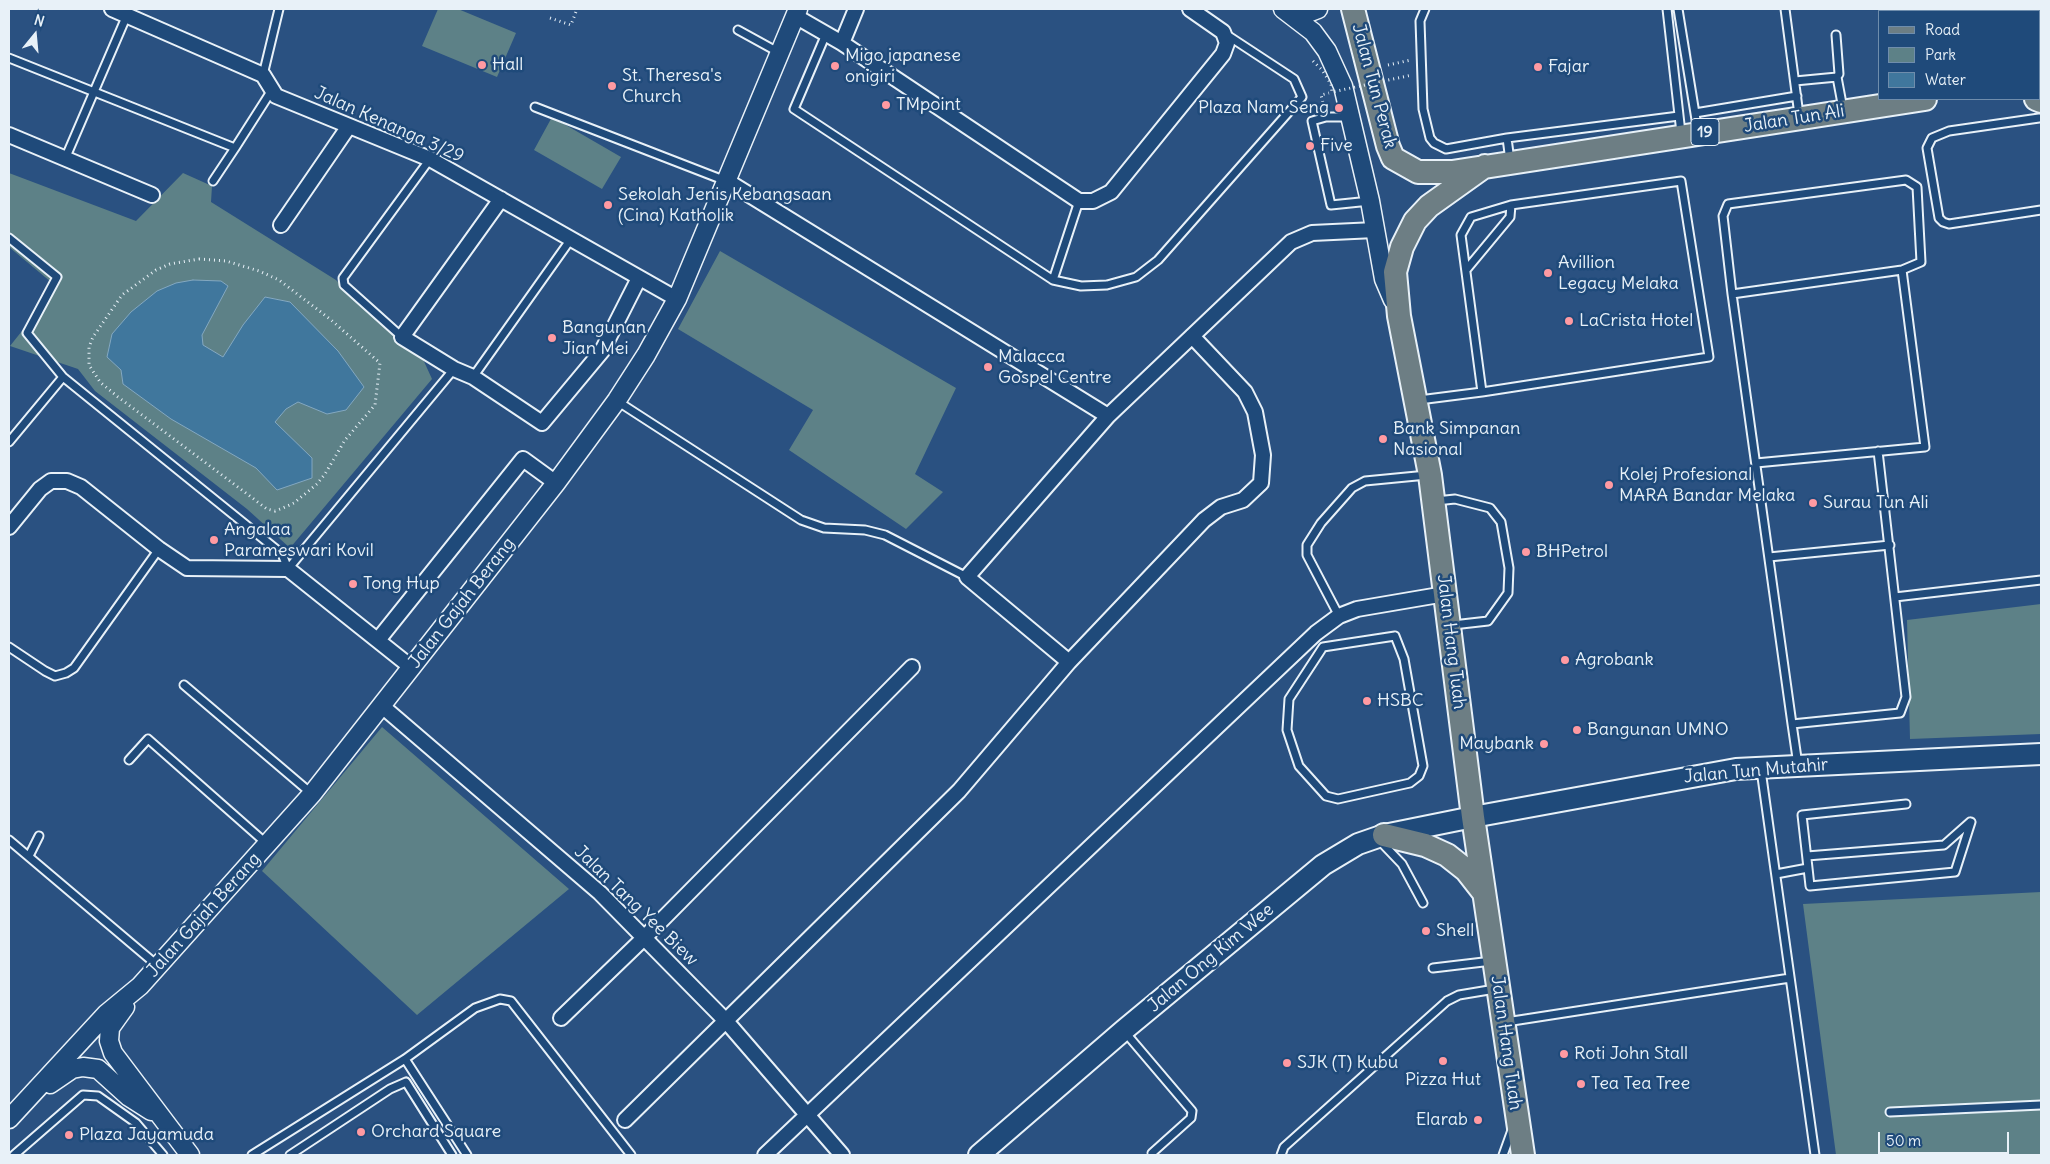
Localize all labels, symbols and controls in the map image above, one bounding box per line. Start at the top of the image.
north arrow [10,10,60,60]
legend [1878,10,2040,100]
text: N [32,11,47,31]
text: Road [1925,20,1960,39]
street label: Jalan Tun Perak [1347,21,1401,151]
place label: Migo japanese onigiri [845,45,961,88]
text: Park [1925,45,1956,64]
place label: Hall [492,54,523,76]
place label: Fajar [1548,56,1589,78]
marker: Hall [476,59,488,71]
marker: Migo japanese onigiri [829,60,841,72]
marker: Fajar [1532,61,1544,73]
place label: St. Theresa's Church [622,65,722,108]
text: Water [1925,70,1966,89]
marker: St. Theresa's Church [606,80,618,92]
street label: Jalan Kenanga 3/29 [311,82,467,168]
place label: TMpoint [896,94,961,116]
place label: Plaza Nam Seng [1198,97,1329,119]
marker: TMpoint [880,99,892,111]
street label: Jalan Tun Ali [1742,100,1846,138]
marker: Plaza Nam Seng [1333,102,1345,114]
road number: 19 [1691,118,1719,146]
place label: Five [1320,135,1353,157]
marker: Five [1304,140,1316,152]
place label: Sekolah Jenis Kebangsaan (Cina) Katholik [618,184,832,226]
marker: Sekolah Jenis Kebangsaan (Cina) Katholik [602,199,614,211]
place label: Avillion Legacy Melaka [1558,252,1679,294]
marker: Avillion Legacy Melaka [1542,267,1554,279]
place label: LaCrista Hotel [1579,310,1693,332]
marker: LaCrista Hotel [1563,315,1575,327]
place label: Bangunan Jian Mei [562,317,646,359]
marker: Bangunan Jian Mei [546,332,558,344]
place label: Malacca Gospel Centre [998,346,1111,388]
marker: Malacca Gospel Centre [982,361,994,373]
place label: Bank Simpanan Nasional [1393,418,1520,460]
marker: Bank Simpanan Nasional [1377,433,1389,445]
place label: Kolej Profesional MARA Bandar Melaka [1619,464,1795,506]
marker: Kolej Profesional MARA Bandar Melaka [1603,479,1615,491]
place label: Surau Tun Ali [1823,492,1929,514]
marker: Surau Tun Ali [1807,497,1819,509]
place label: Angalaa Parameswari Kovil [224,519,374,562]
street label: Jalan Gajah Berang [404,533,520,673]
marker: Angalaa Parameswari Kovil [208,534,220,546]
place label: BHPetrol [1536,541,1608,563]
marker: BHPetrol [1520,546,1532,558]
place label: Tong Hup [363,573,440,595]
street label: Jalan Hang Tuah [1432,573,1470,711]
marker: Tong Hup [347,578,359,590]
place label: Agrobank [1575,649,1654,671]
marker: Agrobank [1559,654,1571,666]
place label: HSBC [1377,690,1424,712]
marker: HSBC [1361,695,1373,707]
place label: Bangunan UMNO [1587,719,1729,741]
marker: Bangunan UMNO [1571,724,1583,736]
place label: Maybank [1459,733,1534,755]
marker: Maybank [1538,738,1550,750]
street label: Jalan Tun Mutahir [1683,754,1829,788]
street label: Jalan Tang Yee Biew [570,841,702,971]
street label: Jalan Gajah Berang [142,848,266,982]
street label: Jalan Ong Kim Wee [1144,899,1278,1017]
place label: Shell [1436,920,1474,942]
marker: Shell [1420,925,1432,937]
street label: Jalan Hang Tuah [1486,974,1526,1112]
place label: Roti John Stall [1574,1043,1688,1065]
marker: Roti John Stall [1558,1048,1570,1060]
place label: SJK (T) Kubu [1297,1052,1398,1074]
marker: Pizza Hut [1437,1055,1449,1067]
marker: SJK (T) Kubu [1281,1057,1293,1069]
place label: Pizza Hut [1405,1069,1481,1091]
place label: Tea Tea Tree [1591,1073,1690,1095]
marker: Tea Tea Tree [1575,1078,1587,1090]
place label: Elarab [1416,1109,1468,1131]
marker: Elarab [1472,1114,1484,1126]
place label: Orchard Square [371,1121,501,1143]
scale bar [1880,1122,2011,1154]
place label: Plaza Jayamuda [79,1124,214,1146]
marker: Orchard Square [355,1126,367,1138]
marker: Plaza Jayamuda [63,1129,75,1141]
text: 50 m [1886,1131,1921,1150]

